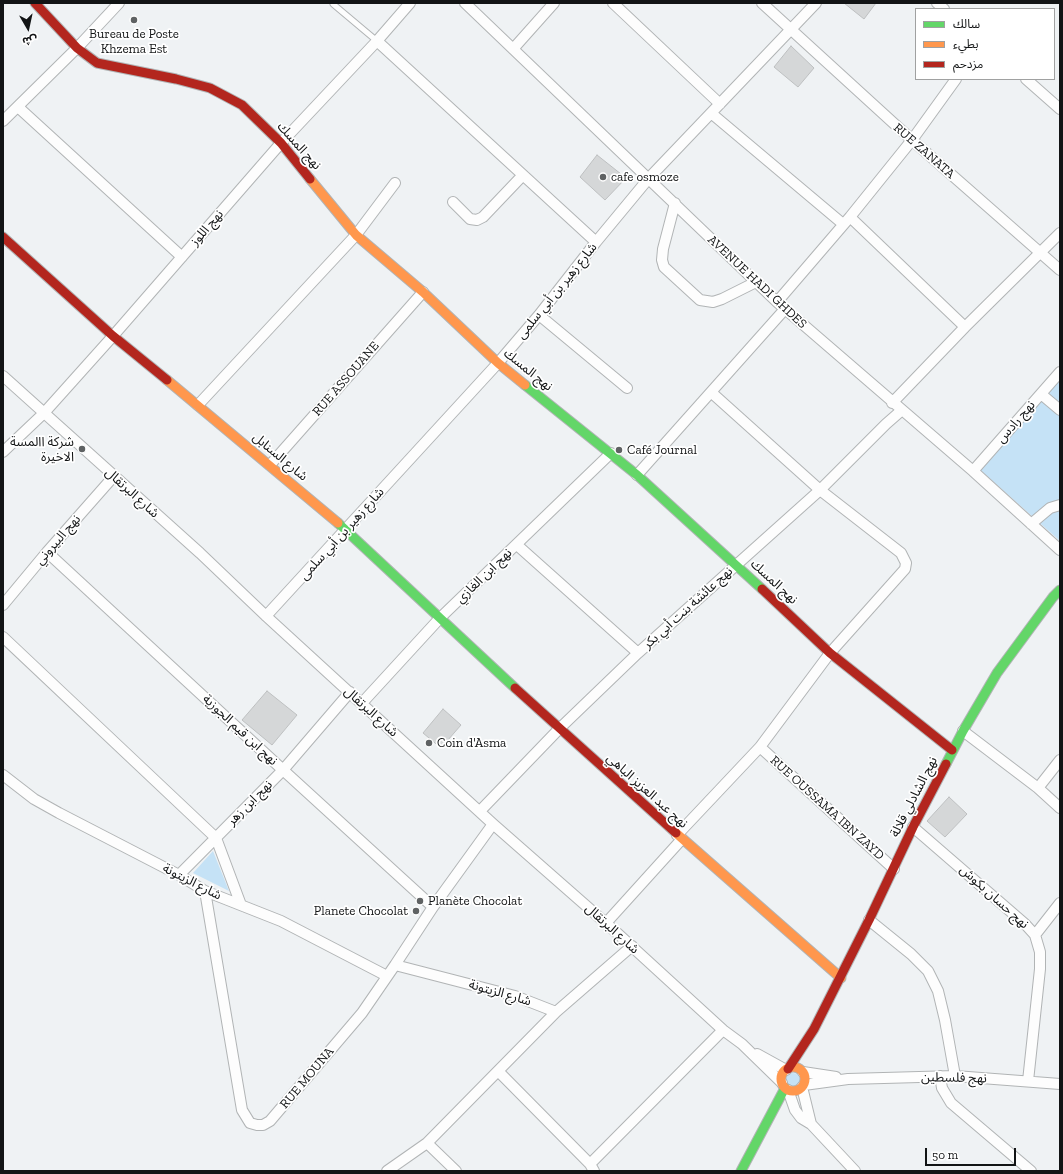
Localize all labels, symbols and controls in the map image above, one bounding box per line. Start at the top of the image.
north arrow [8,8,48,48]
legend [915,8,1055,80]
marker: Bureau de Poste Khzema Est [129,15,139,25]
text: سالك [953,17,980,31]
place label: Bureau de Poste Khzema Est [89,26,179,57]
text: ش [22,33,38,48]
text: بطيء [953,37,979,51]
text: مزدحم [953,57,983,71]
street label: نهج المسك [274,119,324,173]
street label: RUE ZANATA [890,120,958,182]
place label: cafe osmoze [611,169,679,185]
marker: cafe osmoze [598,172,608,182]
street label: نهج اللوز [187,207,227,249]
street label: AVENUE HADI GHDES [704,232,810,332]
street label: شارع زهير بن أبي سلمى [513,240,601,342]
street label: RUE ASSOUANE [309,338,383,420]
street label: نهج المسك [500,346,556,394]
street label: نهج رادس [993,398,1039,446]
street label: شارع السنابل [249,429,311,485]
place label: شركة االمسة الاخيرة [10,434,74,465]
place label: Café Journal [627,442,697,458]
marker: شركة االمسة الاخيرة [77,444,87,454]
marker: Café Journal [614,445,624,455]
street label: شارع البرتقال [102,465,162,521]
street label: شارع زهير بن أبي سلمى [296,485,388,583]
street label: نهج البيروني [32,512,84,568]
street label: نهج ابن الغازي [453,545,515,607]
street label: نهج المسك [747,556,801,608]
street label: نهج عائشة بنت أبي بكر [640,564,736,652]
street label: شارع البرتقال [341,684,401,740]
street label: نهج ابن قيم الجوزية [199,691,281,769]
place label: Coin d'Asma [437,735,506,751]
marker: Coin d'Asma [424,738,434,748]
street label: نهج عبد العزيز الباهي [603,750,691,832]
street label: RUE OUSSAMA IBN ZAYD [767,753,887,863]
street label: نهج الشادلي قلالة [887,754,941,840]
street label: نهج ابن زهر [224,777,276,829]
street label: شارع الزيتونة [160,860,224,904]
street label: نهج حسان بكوش [956,862,1032,932]
place label: Planète Chocolat [428,893,522,909]
marker: Planète Chocolat [415,896,425,906]
street label: شارع البرتقال [582,901,642,957]
place label: Planete Chocolat [314,903,408,919]
marker: Planete Chocolat [411,906,421,916]
street label: شارع الزيتونة [467,977,533,1009]
street label: RUE MOUNA [277,1044,337,1112]
street label: نهج فلسطين [921,1070,987,1086]
scale bar [927,1140,1018,1166]
text: 50 m [932,1148,958,1162]

